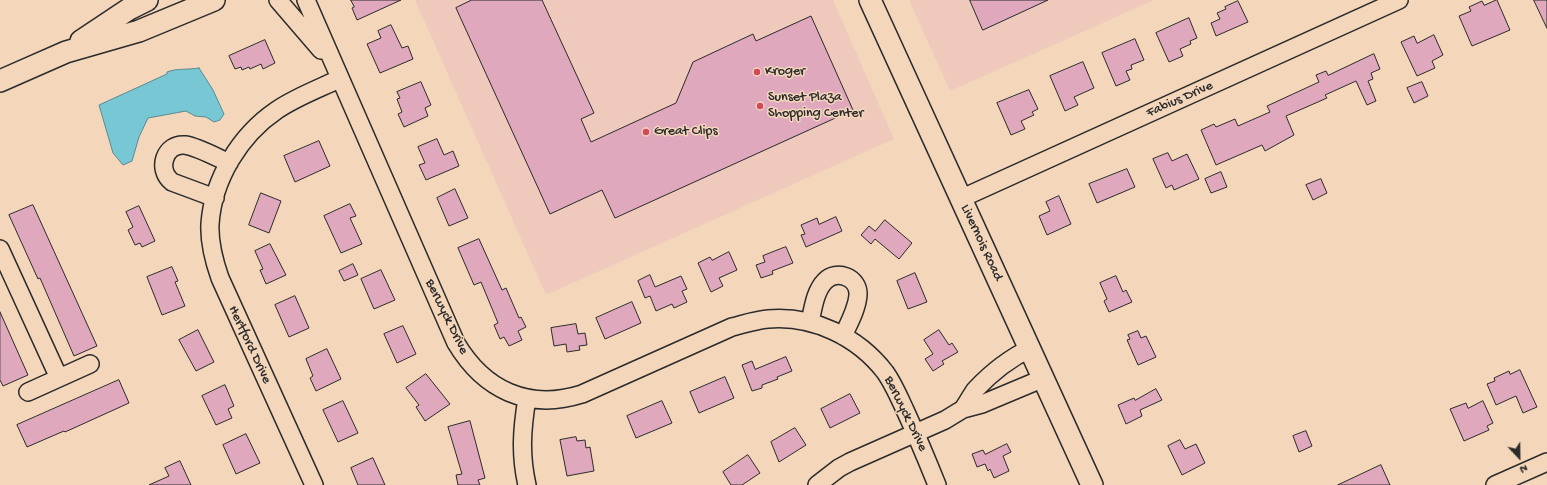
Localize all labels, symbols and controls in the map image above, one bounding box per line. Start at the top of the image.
place label: Kroger [765,64,805,80]
marker: Kroger [752,67,762,77]
street label: Fabius Drive [1144,78,1216,122]
place label: Sunset Plaza Shopping Center [768,90,863,122]
marker: Sunset Plaza Shopping Center [755,101,765,111]
place label: Great Clips [654,124,718,140]
marker: Great Clips [641,127,651,137]
street label: Livernois Road [956,202,1006,284]
street label: Berwyck Drive [420,277,472,357]
street label: Hertford Drive [224,303,274,387]
street label: Berwyck Drive [879,374,931,454]
north arrow [1499,437,1539,477]
text: N [1518,461,1529,475]

